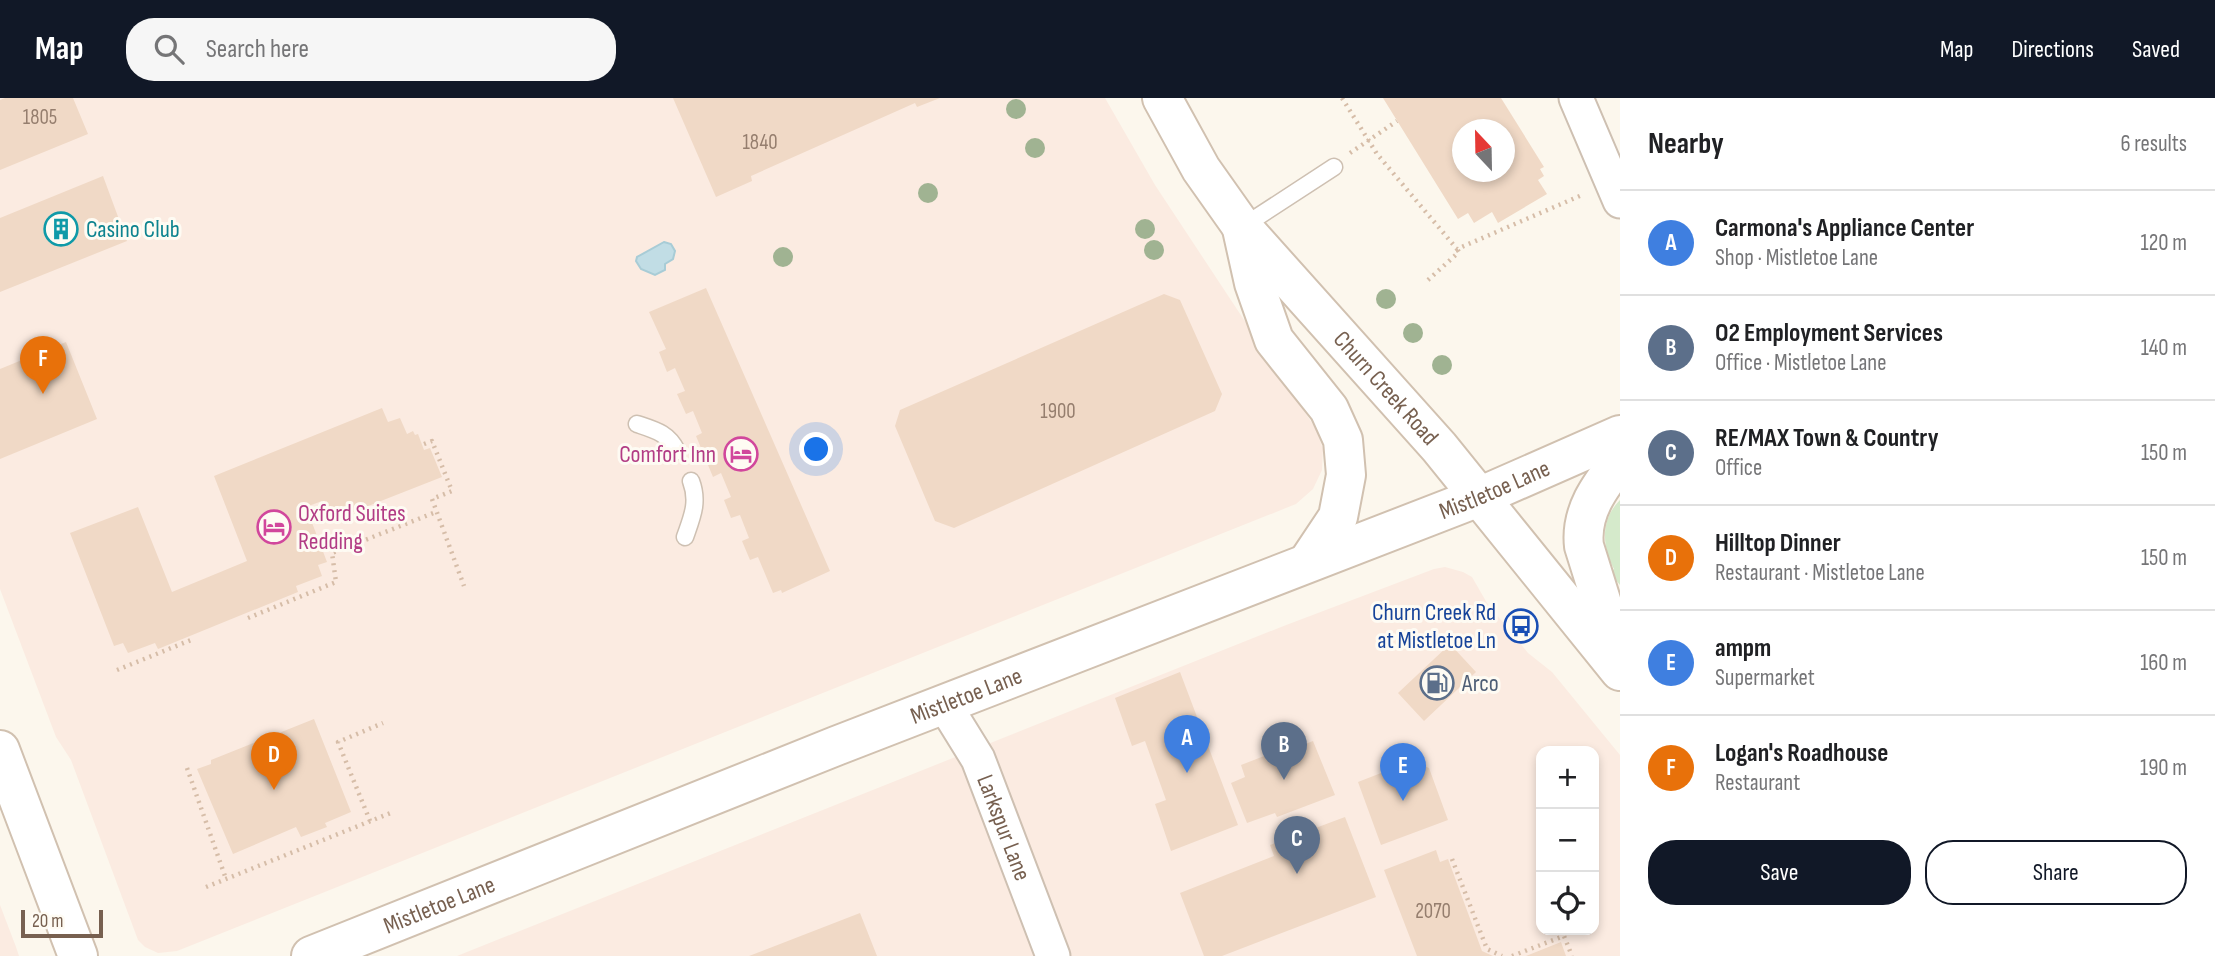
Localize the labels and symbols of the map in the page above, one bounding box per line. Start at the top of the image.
house number: 1805 [23,105,57,130]
north arrow [1452,119,1515,182]
house number: 1840 [742,130,778,155]
building icon: Casino Club [42,210,80,248]
place label: Casino Club [86,215,180,244]
street label: Churn Creek Road [1327,325,1445,451]
pin: F [20,336,66,394]
house number: 1900 [1040,399,1076,424]
your location [799,432,833,466]
hotel icon: Comfort Inn [722,435,760,473]
place label: Comfort Inn [619,440,716,469]
street label: Mistletoe Lane [1435,453,1554,526]
place label: Oxford Suites Redding [298,499,406,556]
hotel icon: Oxford Suites Redding [255,508,293,546]
place label: Churn Creek Rd at Mistletoe Ln [1372,598,1496,655]
bus stop icon: Churn Creek Rd at Mistletoe Ln [1502,607,1540,645]
street label: Mistletoe Lane [906,661,1026,730]
fuel station icon: Arco [1418,664,1456,702]
place label: Arco [1461,669,1499,698]
pin: A [1164,715,1210,773]
pin: B [1261,722,1307,780]
pin: D [251,732,297,790]
pin: E [1380,743,1426,801]
street label: Larkspur Lane [971,770,1037,885]
pin: C [1274,816,1320,874]
street label: Mistletoe Lane [379,869,499,940]
house number: 2070 [1415,899,1451,924]
scale bar [21,907,103,939]

